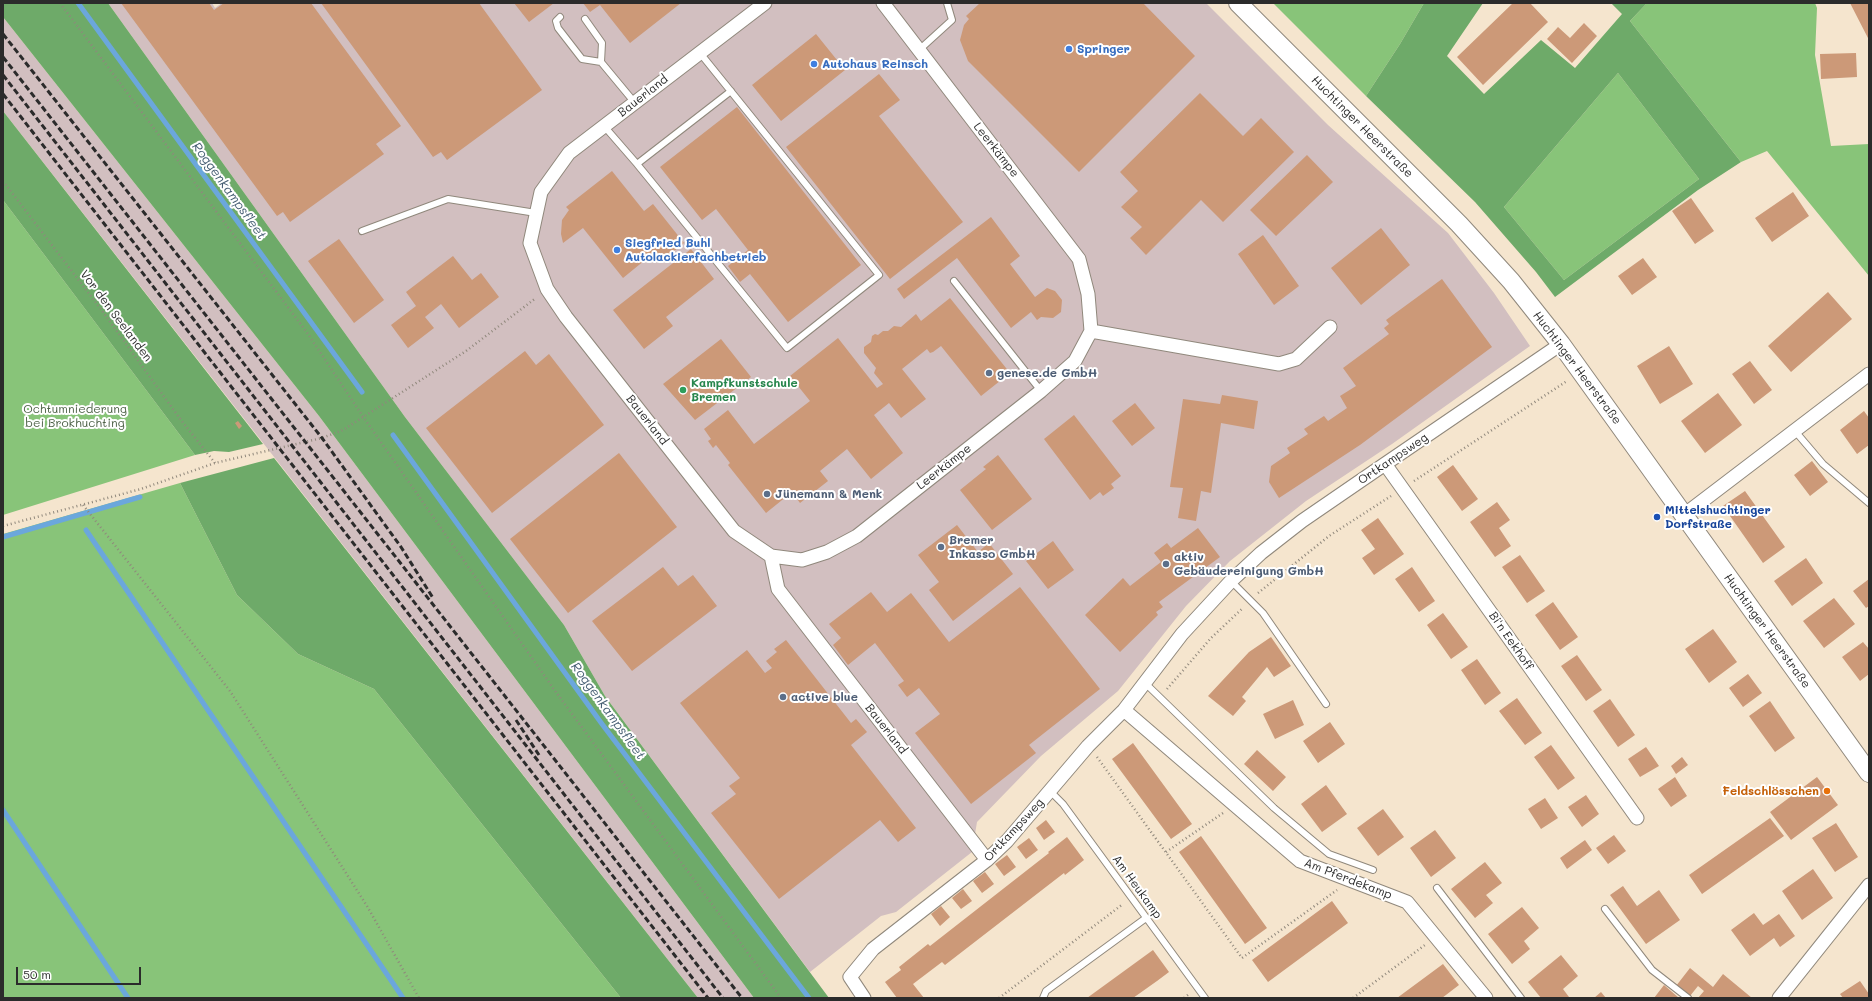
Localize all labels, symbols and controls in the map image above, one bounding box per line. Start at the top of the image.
place label: Springer [1077,42,1130,56]
marker: Springer [1064,44,1074,54]
place label: Autohaus Reinsch [822,57,928,71]
marker: Autohaus Reinsch [809,59,819,69]
street label: Bauerland [615,72,671,120]
street label: Huchtinger Heerstraße [1308,73,1416,181]
street label: Leerkämpe [970,120,1022,180]
water label: Roggenkampsfleet [189,139,269,243]
place label: Siegfried Buhl Autolackierfachbetrieb [625,236,766,264]
marker: Siegfried Buhl Autolackierfachbetrieb [612,245,622,255]
street label: Vor den Seelanden [77,267,155,365]
street label: Huchtinger Heerstraße [1530,309,1624,427]
place label: genese.de GmbH [997,366,1097,380]
marker: genese.de GmbH [984,368,994,378]
place label: Kampfkunstschule Bremen [691,376,798,404]
marker: Kampfkunstschule Bremen [678,385,688,395]
street label: Bauerland [623,392,671,448]
park label: Ochtumniederung bei Brokhuchting [23,402,127,430]
street label: Ortkampsweg [1355,430,1431,488]
street label: Leerkämpe [914,441,974,493]
place label: Jünemann & Menk [775,487,882,501]
marker: Jünemann & Menk [762,489,772,499]
place label: Mittelshuchtinger Dorfstraße [1665,503,1771,531]
marker: Mittelshuchtinger Dorfstraße [1652,512,1662,522]
place label: Bremer Inkasso GmbH [949,533,1036,561]
marker: Bremer Inkasso GmbH [936,542,946,552]
place label: aktiv Gebäudereinigung GmbH [1174,550,1324,578]
marker: aktiv Gebäudereinigung GmbH [1161,559,1171,569]
street label: Huchtinger Heerstraße [1721,571,1813,691]
street label: Bi'n Eekhoff [1486,609,1536,673]
water label: Roggenkampsfleet [568,659,648,763]
place label: active blue [791,690,858,704]
marker: active blue [778,692,788,702]
street label: Bauerland [862,701,910,757]
place label: Feldschlösschen [1722,784,1819,798]
marker: Feldschlösschen [1822,786,1832,796]
street label: Ortkampsweg [981,795,1047,865]
street label: Am Heukamp [1109,852,1165,922]
street label: Am Pferdekamp [1302,856,1394,902]
scale bar [18,959,143,985]
text: 50 m [23,966,51,982]

